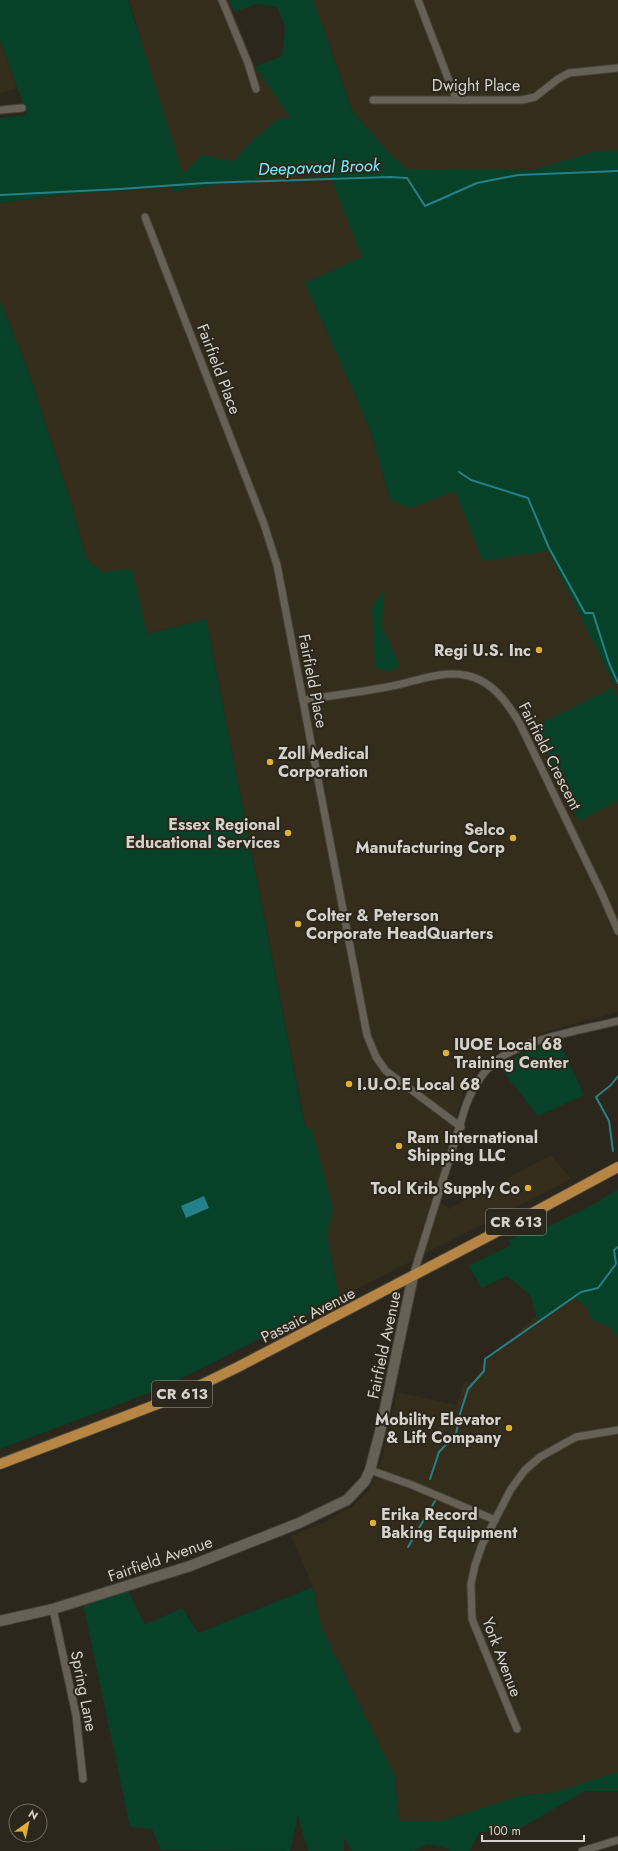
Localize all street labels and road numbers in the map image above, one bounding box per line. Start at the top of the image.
street label: Dwight Place [432,74,520,97]
street label: Fairfield Place [191,320,247,418]
street label: Fairfield Place [293,632,333,730]
street label: Fairfield Crescent [513,698,587,814]
road number: CR 613 [486,1209,546,1235]
street label: Passaic Avenue [257,1281,359,1349]
street label: Fairfield Avenue [361,1289,407,1401]
road number: CR 613 [152,1381,212,1407]
street label: Fairfield Avenue [105,1530,215,1588]
street label: York Avenue [476,1614,528,1700]
street label: Spring Lane [65,1649,103,1733]

